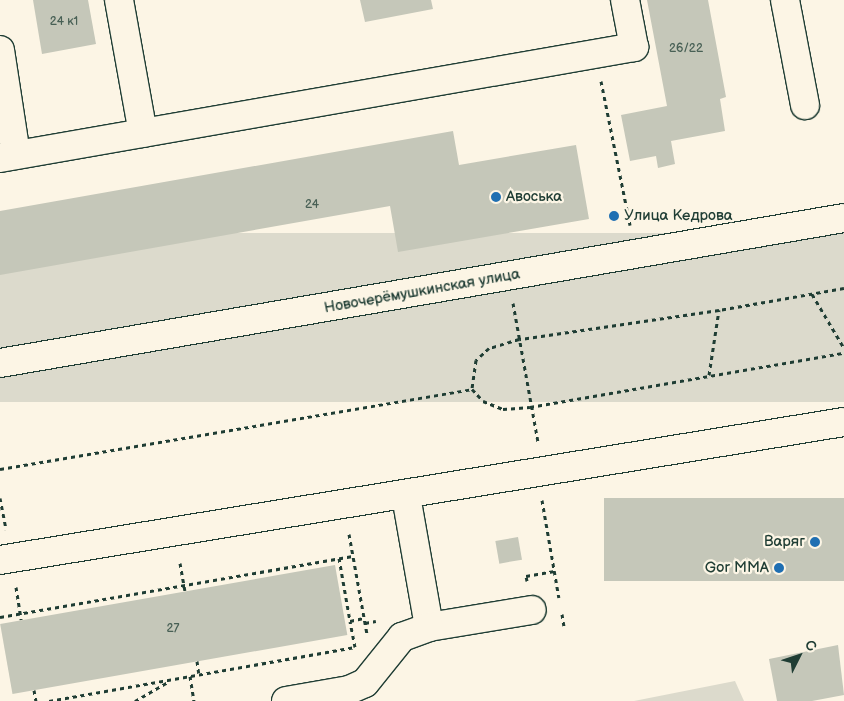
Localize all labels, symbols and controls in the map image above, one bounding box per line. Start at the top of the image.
house number: 24 к1 [50,15,78,29]
house number: 26/22 [669,42,703,56]
place label: Авоська [506,188,562,206]
marker: Авоська [490,191,502,203]
house number: 24 [305,198,319,212]
place label: Улица Кедрова [624,207,733,225]
marker: Улица Кедрова [608,210,620,222]
street label: Новочерёмушкинская улица [323,265,521,317]
place label: Варяг [764,533,805,551]
marker: Варяг [809,536,821,548]
place label: Gor MMA [705,559,769,577]
marker: Gor MMA [773,562,785,574]
house number: 27 [167,622,179,636]
north arrow [774,631,824,681]
text: С [801,637,820,655]

